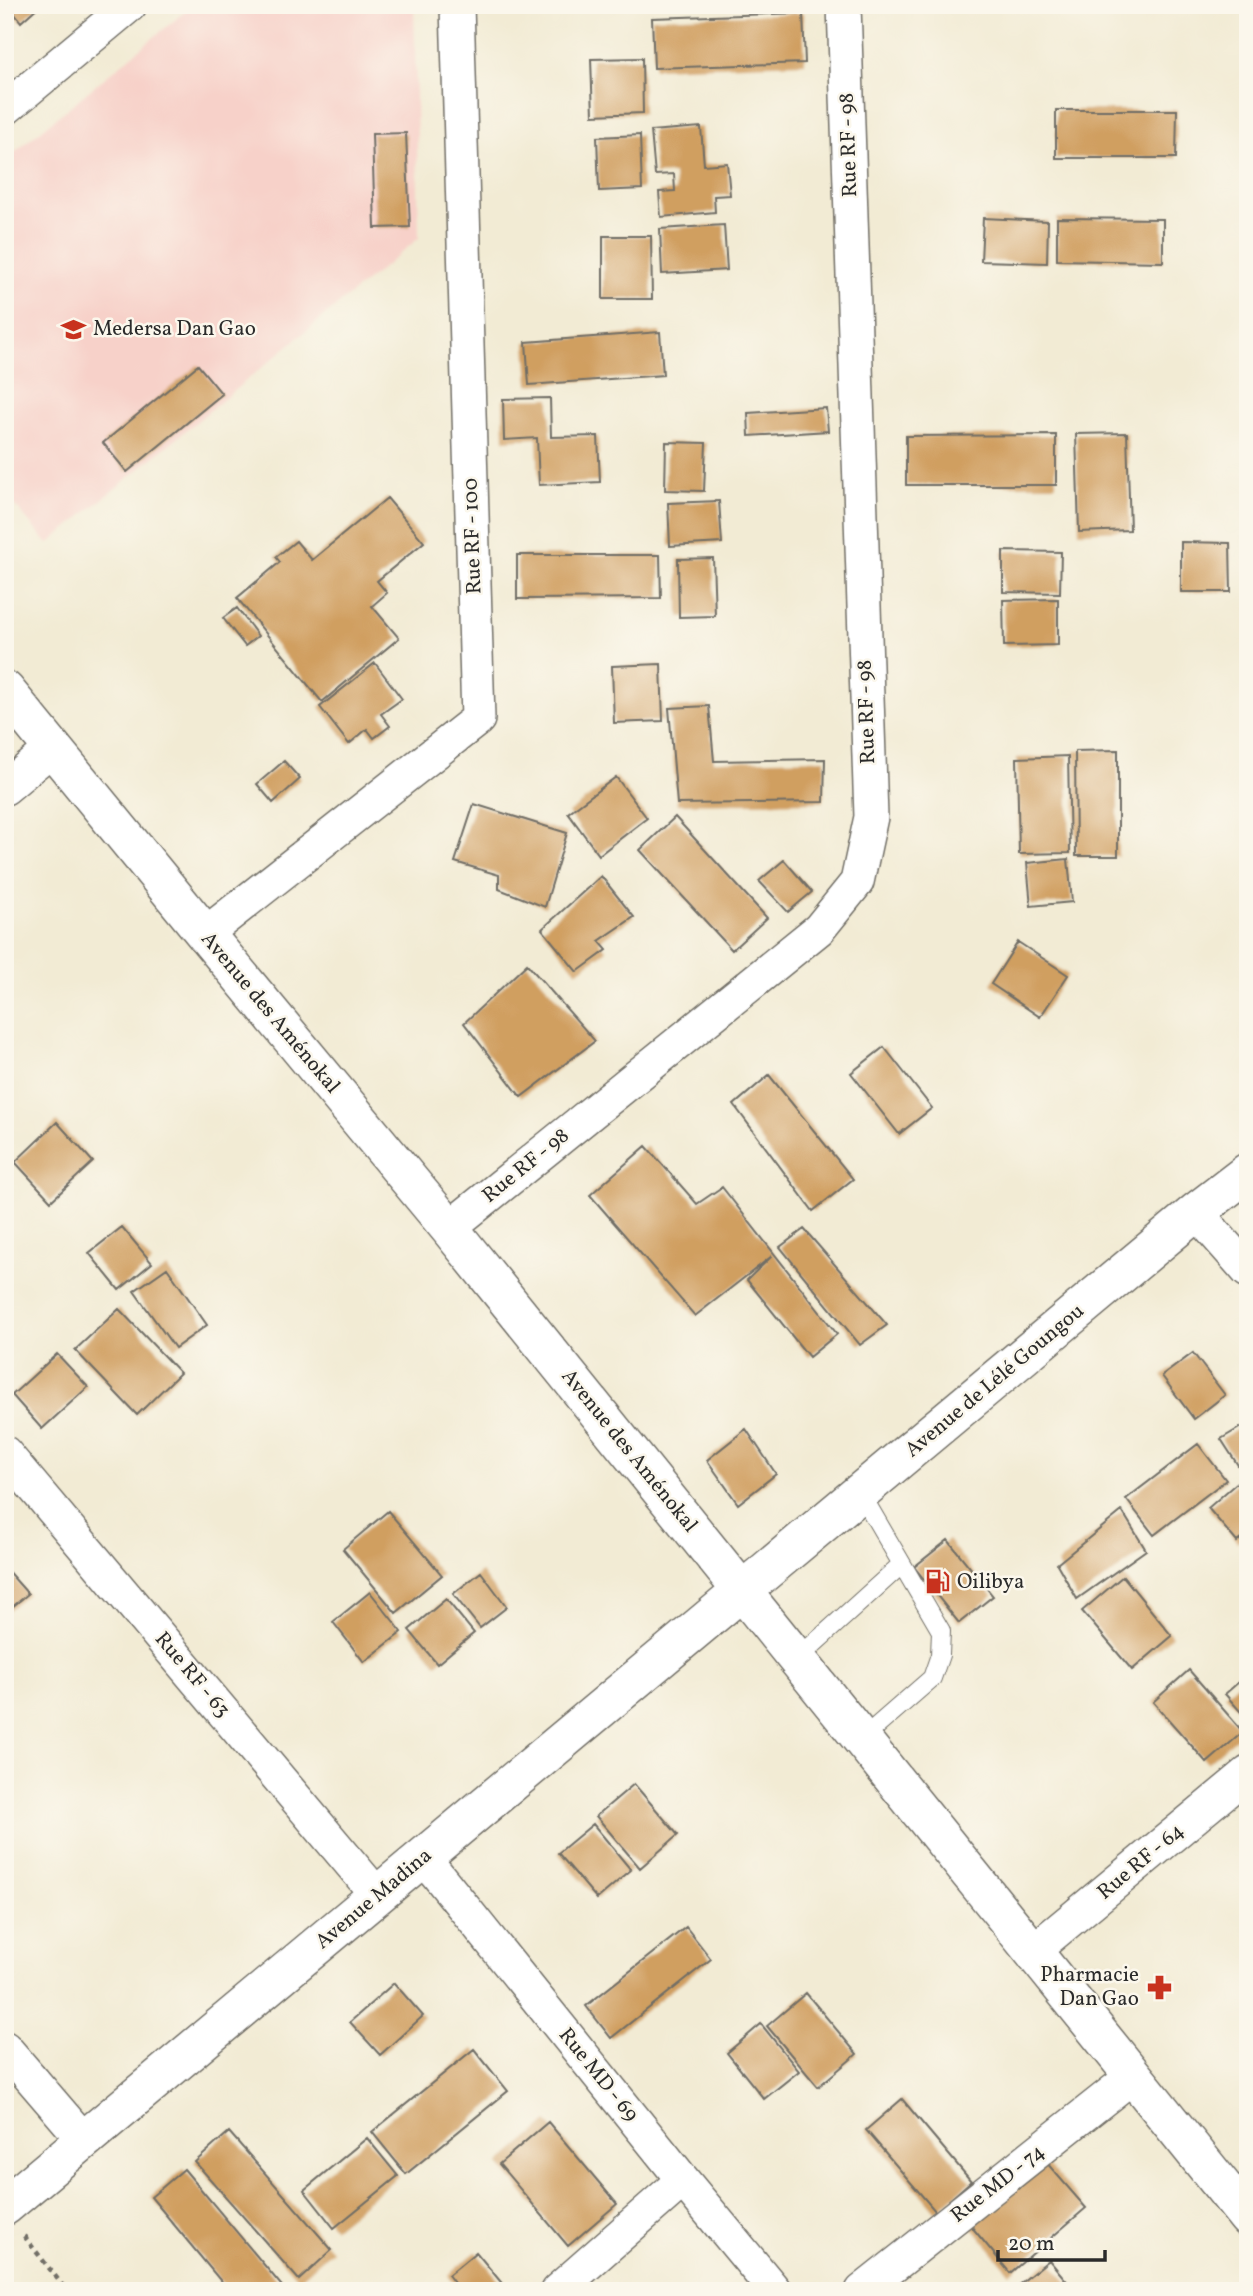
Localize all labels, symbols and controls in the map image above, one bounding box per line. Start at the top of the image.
street label: Rue RF - 98 [833,92,865,198]
school or university icon: Medersa Dan Gao [59,315,87,343]
place label: Medersa Dan Gao [93,315,256,344]
street label: Rue RF - 100 [456,477,490,595]
street label: Rue RF - 98 [851,659,883,765]
street label: Avenue des Aménokal [194,926,346,1100]
street label: Rue RF - 98 [476,1122,576,1210]
street label: Avenue de Lélé Goungou [899,1297,1091,1465]
street label: Avenue des Aménokal [554,1363,704,1539]
fuel station icon: Oilibya [923,1568,951,1596]
place label: Oilibya [957,1568,1024,1597]
street label: Rue RF - 63 [147,1626,237,1724]
street label: Rue RF - 64 [1091,1817,1191,1907]
street label: Avenue Madina [310,1842,438,1956]
place label: Pharmacie Dan Gao [1040,1961,1139,2014]
pharmacy icon: Pharmacie Dan Gao [1145,1973,1173,2001]
street label: Rue MD - 69 [551,2022,645,2128]
street label: Rue MD - 74 [945,2138,1051,2230]
scale bar [998,2219,1104,2263]
text: 20 m [1008,2230,1054,2259]

